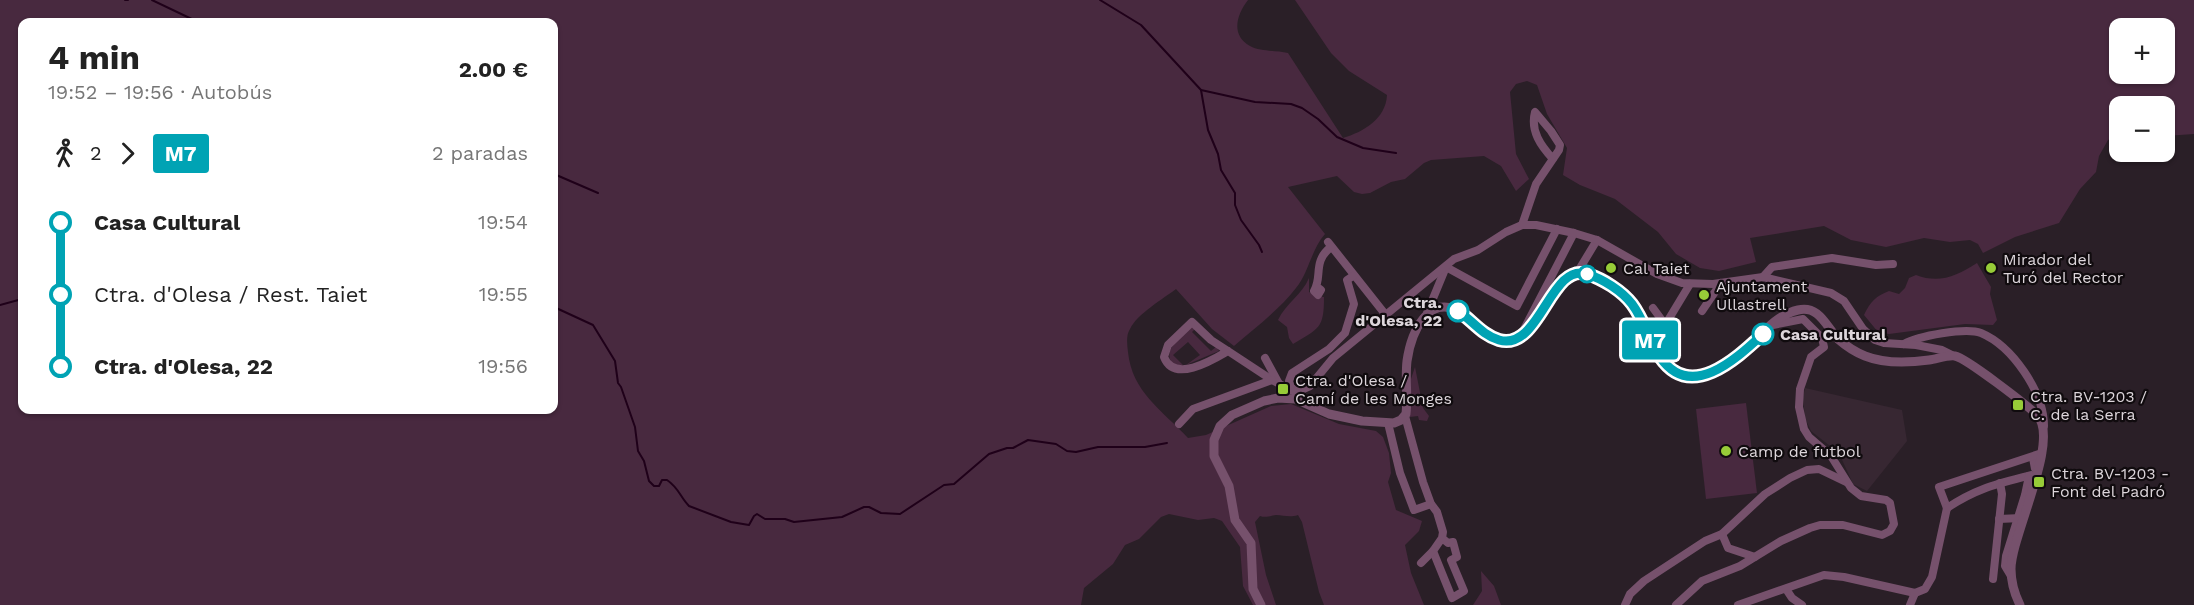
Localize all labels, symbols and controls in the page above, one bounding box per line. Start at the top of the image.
map controls [2109,18,2175,162]
button: + [2109,18,2175,84]
text: 4 min [48,38,140,77]
text: 2.00 € [459,57,528,82]
text: 19:52 – 19:56 · Autobús [48,80,272,104]
button: − [2109,96,2175,162]
icon: walk [48,137,81,170]
icon: forward [111,137,144,170]
text: 2 [90,141,102,165]
text: M7 [165,141,197,166]
text: 2 paradas [432,141,528,165]
text: Casa Cultural [94,210,240,235]
text: 19:54 [478,210,528,234]
place label: Mirador del Turó del Rector [2003,250,2124,287]
place label: Cal Taiet [1623,259,1690,278]
marker: Cal Taiet [1604,261,1618,275]
marker: Mirador del Turó del Rector [1984,261,1998,275]
unlabelled marker [1578,265,1596,283]
place label: Ajuntament Ullastrell [1716,277,1808,314]
text: Ctra. d'Olesa / Rest. Taiet [94,282,367,307]
text: 19:55 [479,282,528,306]
marker: Ajuntament Ullastrell [1697,288,1711,302]
place label: Ctra. d'Olesa, 22 [1355,293,1442,330]
marker: Ctra. d'Olesa, 22 [1447,300,1469,322]
line badge: M7 [1623,320,1677,360]
marker: Casa Cultural [1752,323,1774,345]
place label: Casa Cultural [1780,325,1887,344]
text: M7 [1634,328,1666,353]
text: Ctra. d'Olesa, 22 [94,354,273,379]
text: 19:56 [478,354,528,378]
place label: Ctra. d'Olesa / Camí de les Monges [1295,371,1452,408]
marker: Ctra. d'Olesa / Camí de les Monges [1276,382,1290,396]
place label: Ctra. BV-1203 / C. de la Serra [2030,387,2147,424]
marker: Ctra. BV-1203 / C. de la Serra [2011,398,2025,412]
place label: Camp de futbol [1738,442,1861,461]
marker: Camp de futbol [1719,444,1733,458]
place label: Ctra. BV-1203 - Font del Padró [2051,464,2169,501]
marker: Ctra. BV-1203 - Font del Padró [2032,475,2046,489]

